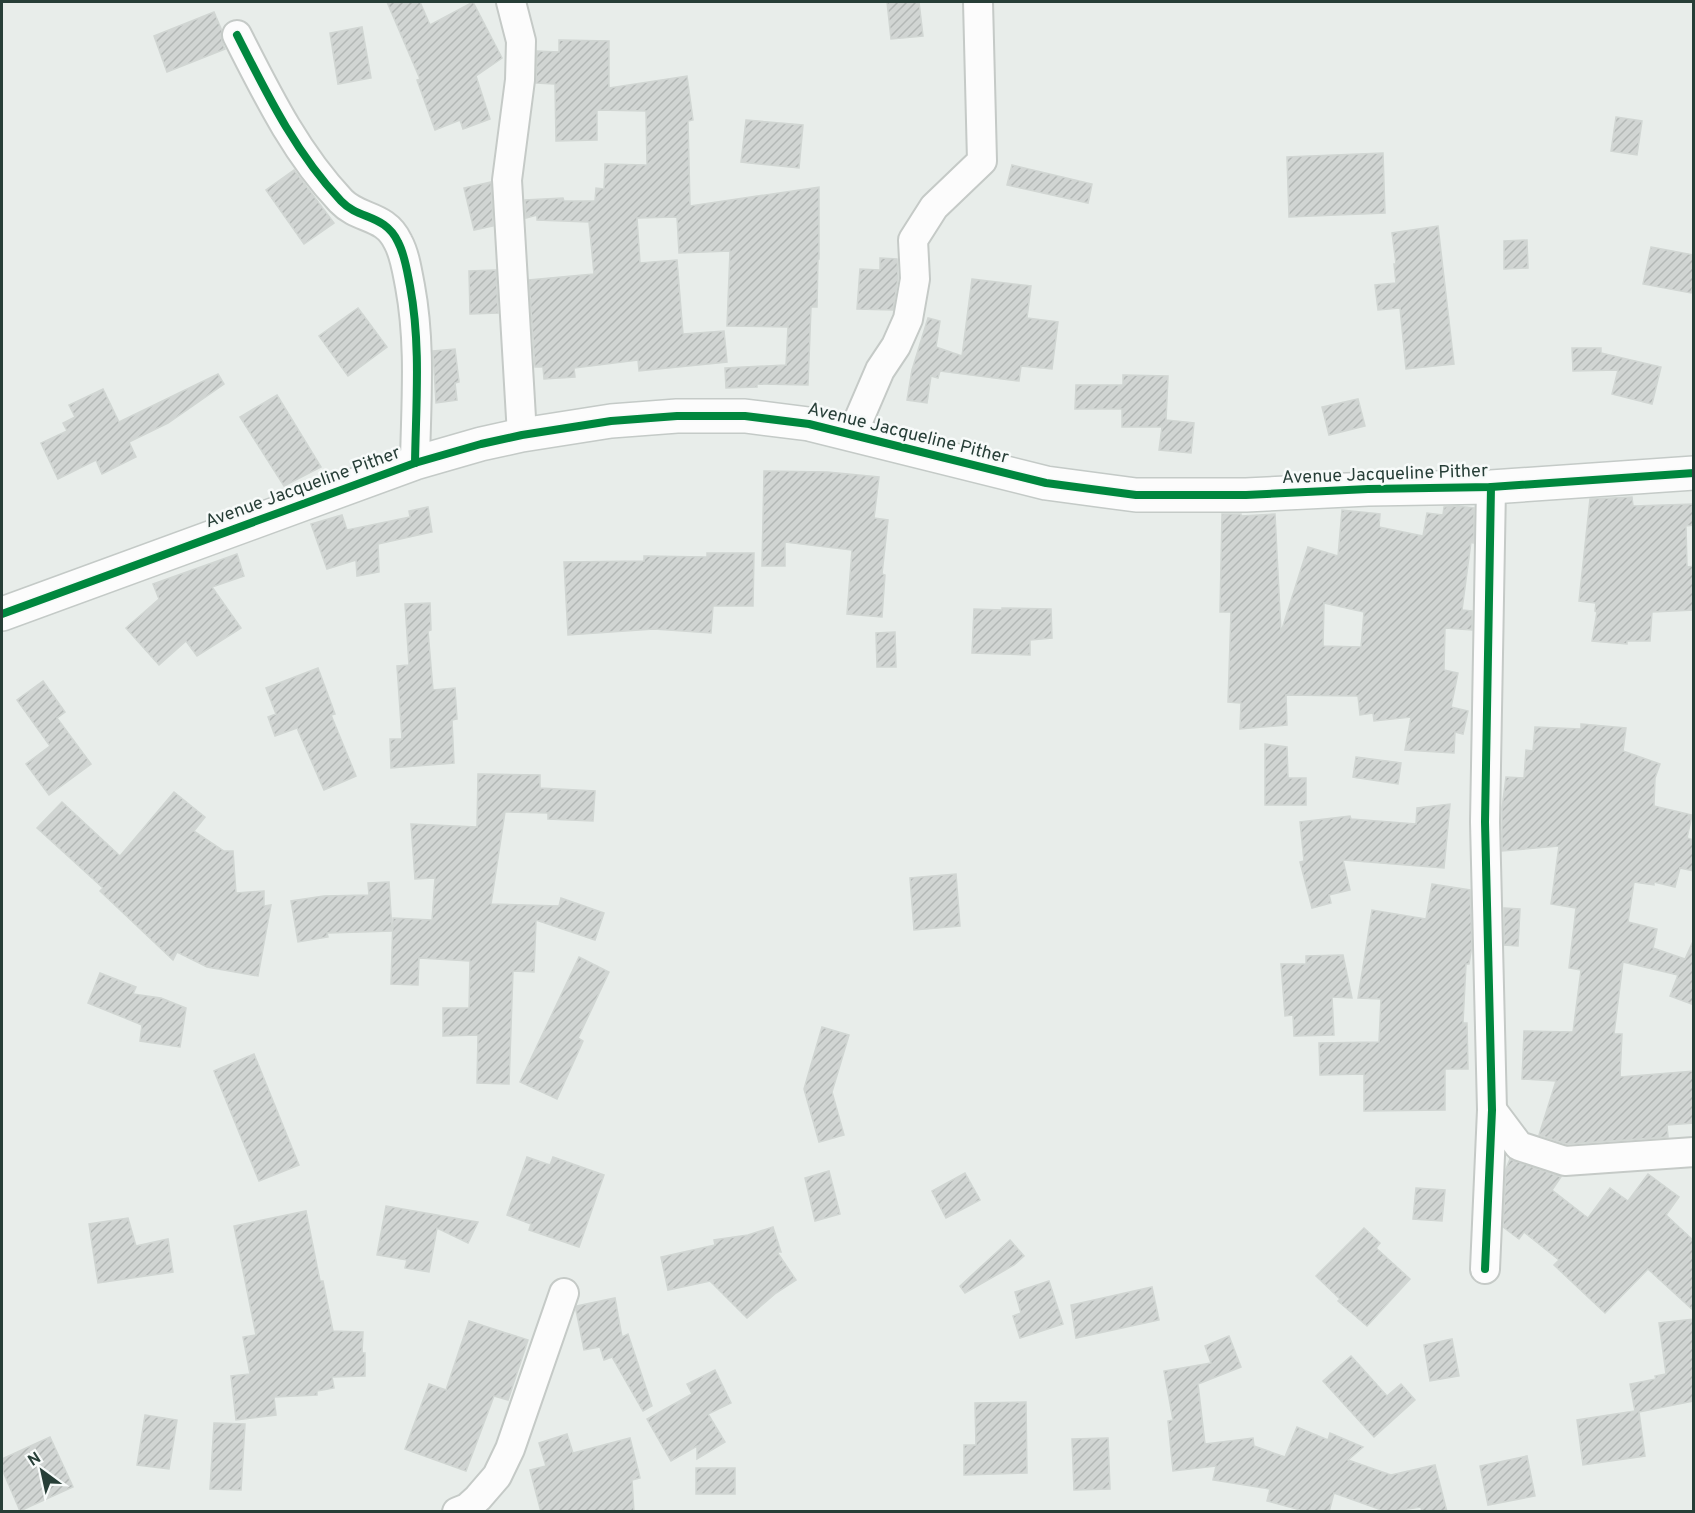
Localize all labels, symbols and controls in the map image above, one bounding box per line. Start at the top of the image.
street label: Avenue Jacqueline Pither [805,398,1011,470]
street label: Avenue Jacqueline Pither [202,442,404,534]
street label: Avenue Jacqueline Pither [1282,460,1488,490]
north arrow [12,1441,72,1501]
text: N [25,1449,45,1472]

